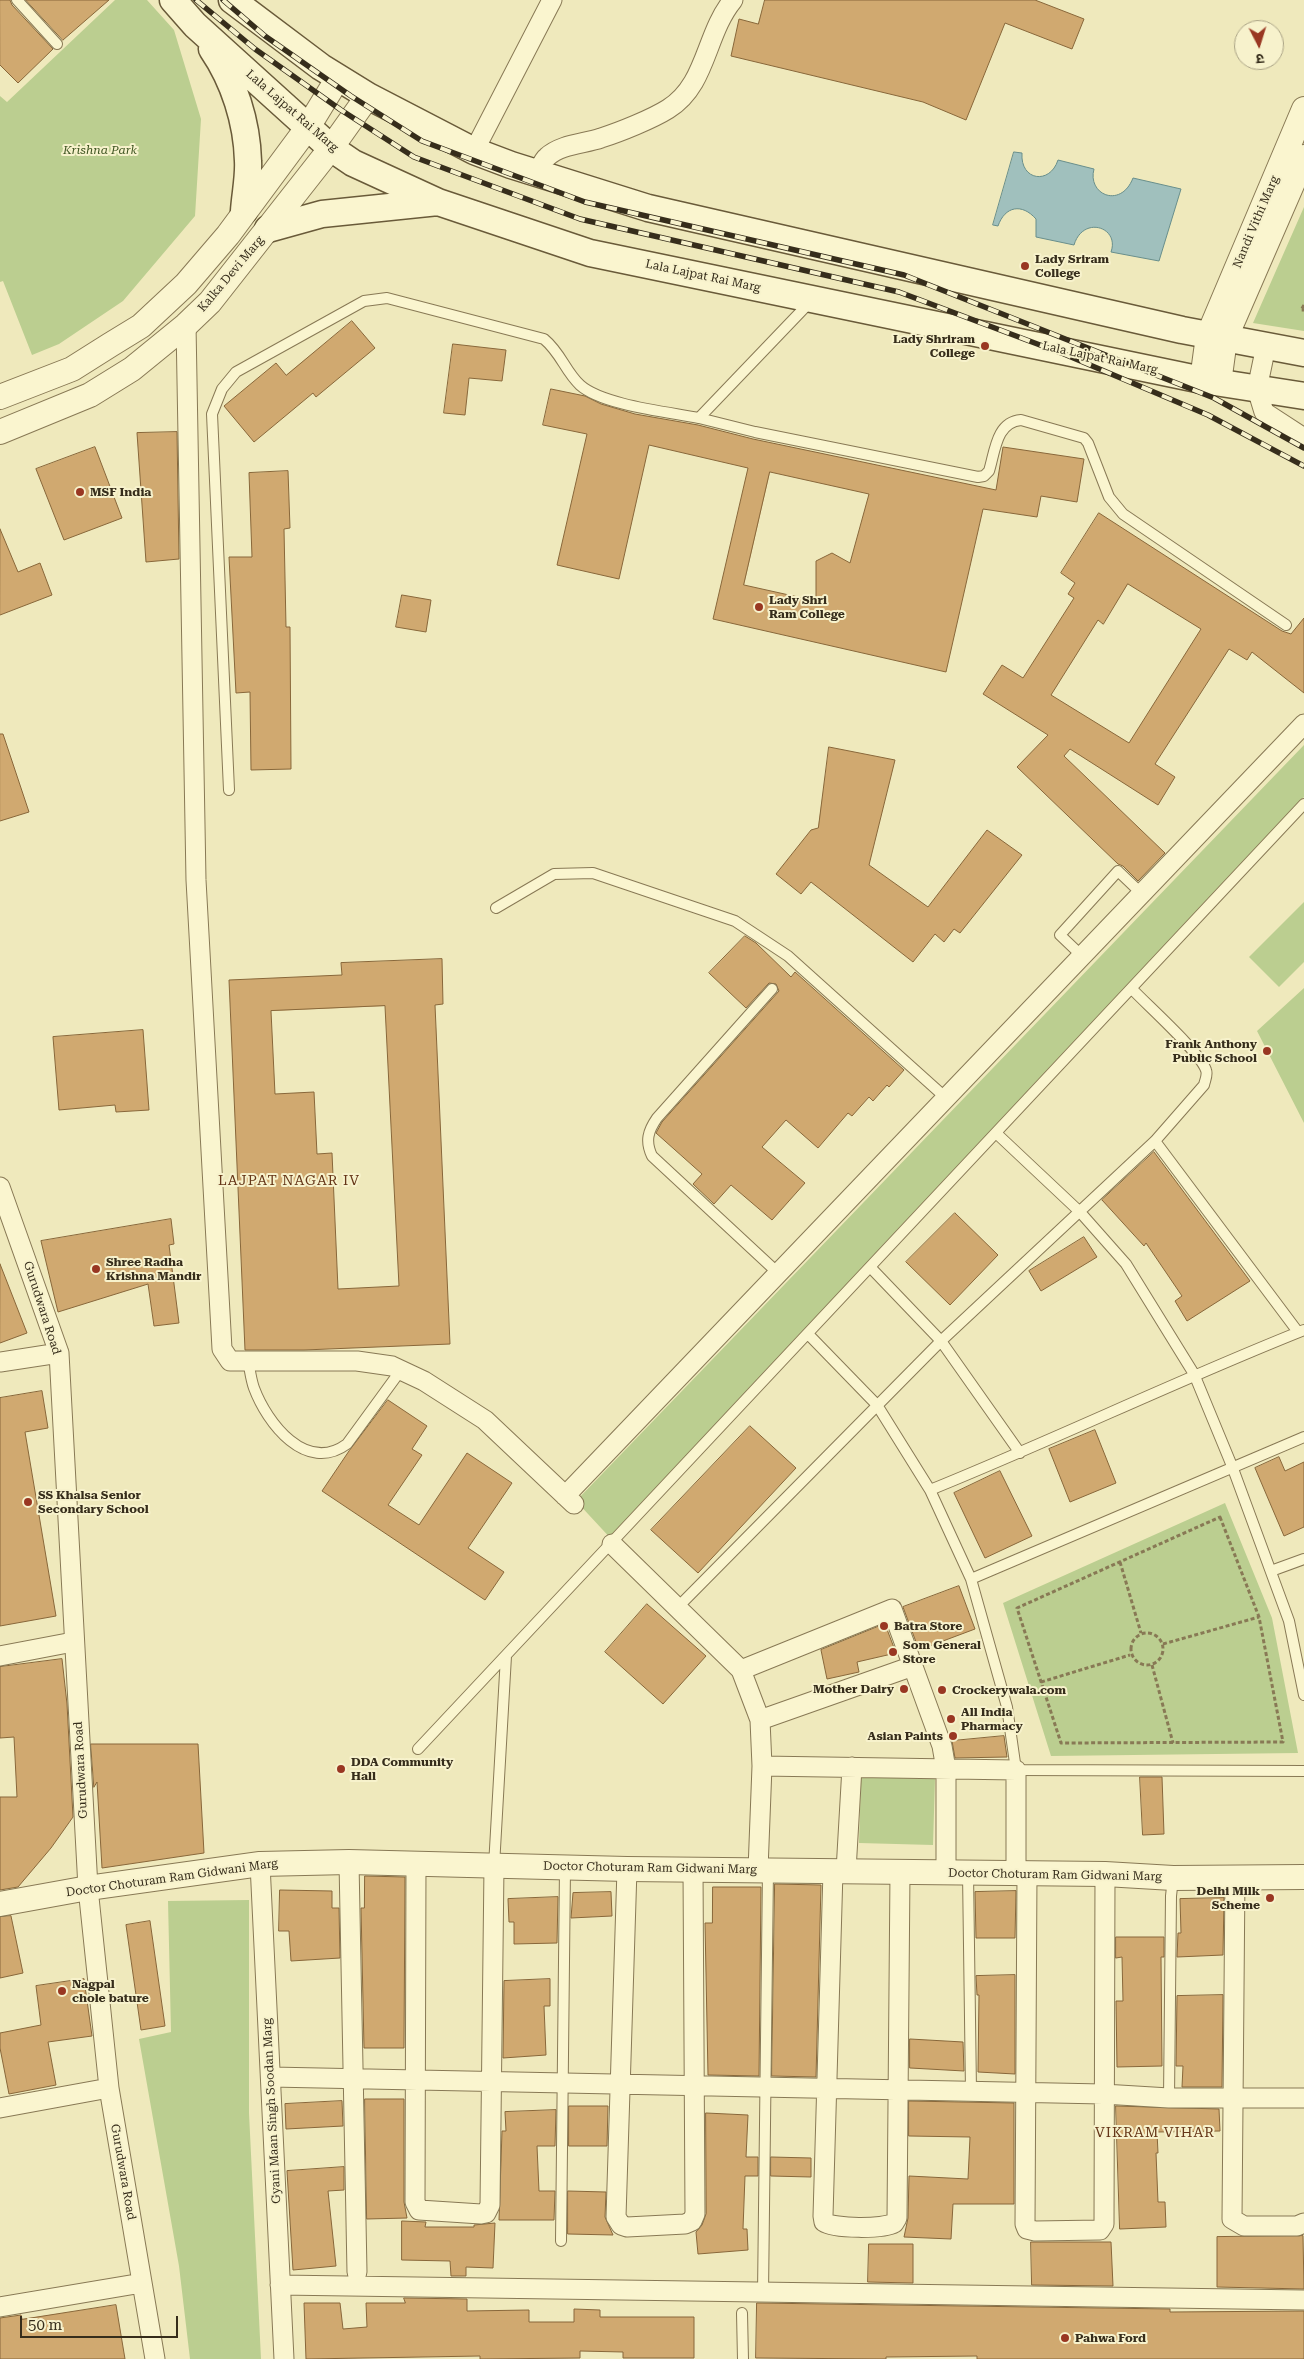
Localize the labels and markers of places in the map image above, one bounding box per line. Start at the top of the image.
place label: Lady Sriram College [1035,252,1109,280]
marker: Lady Sriram College [1019,260,1031,272]
place label: Lady Shriram College [893,332,975,360]
marker: Lady Shriram College [979,340,991,352]
place label: MSF India [90,485,151,499]
marker: MSF India [74,486,86,498]
place label: Lady Shri Ram College [769,593,845,621]
marker: Lady Shri Ram College [753,601,765,613]
place label: Frank Anthony Public School [1165,1037,1257,1065]
marker: Frank Anthony Public School [1261,1045,1273,1057]
place label: Shree Radha Krishna Mandir [106,1255,201,1283]
marker: Shree Radha Krishna Mandir [90,1263,102,1275]
place label: SS Khalsa Senior Secondary School [38,1488,149,1516]
marker: SS Khalsa Senior Secondary School [22,1496,34,1508]
place label: Batra Store [894,1619,962,1633]
marker: Batra Store [878,1620,890,1632]
place label: Som General Store [903,1638,981,1666]
marker: Som General Store [887,1646,899,1658]
place label: Mother Dairy [813,1682,894,1696]
marker: Mother Dairy [898,1683,910,1695]
place label: Crockerywala.com [952,1683,1066,1697]
marker: Crockerywala.com [936,1684,948,1696]
place label: All India Pharmacy [961,1705,1023,1733]
marker: All India Pharmacy [945,1713,957,1725]
place label: Asian Paints [868,1729,943,1743]
marker: Asian Paints [947,1730,959,1742]
place label: DDA Community Hall [351,1755,453,1783]
marker: DDA Community Hall [335,1763,347,1775]
place label: Delhi Milk Scheme [1197,1884,1260,1912]
marker: Delhi Milk Scheme [1264,1892,1276,1904]
place label: Nagpal chole bature [72,1977,149,2005]
marker: Nagpal chole bature [56,1985,68,1997]
place label: Pahwa Ford [1075,2331,1146,2345]
marker: Pahwa Ford [1059,2332,1071,2344]

